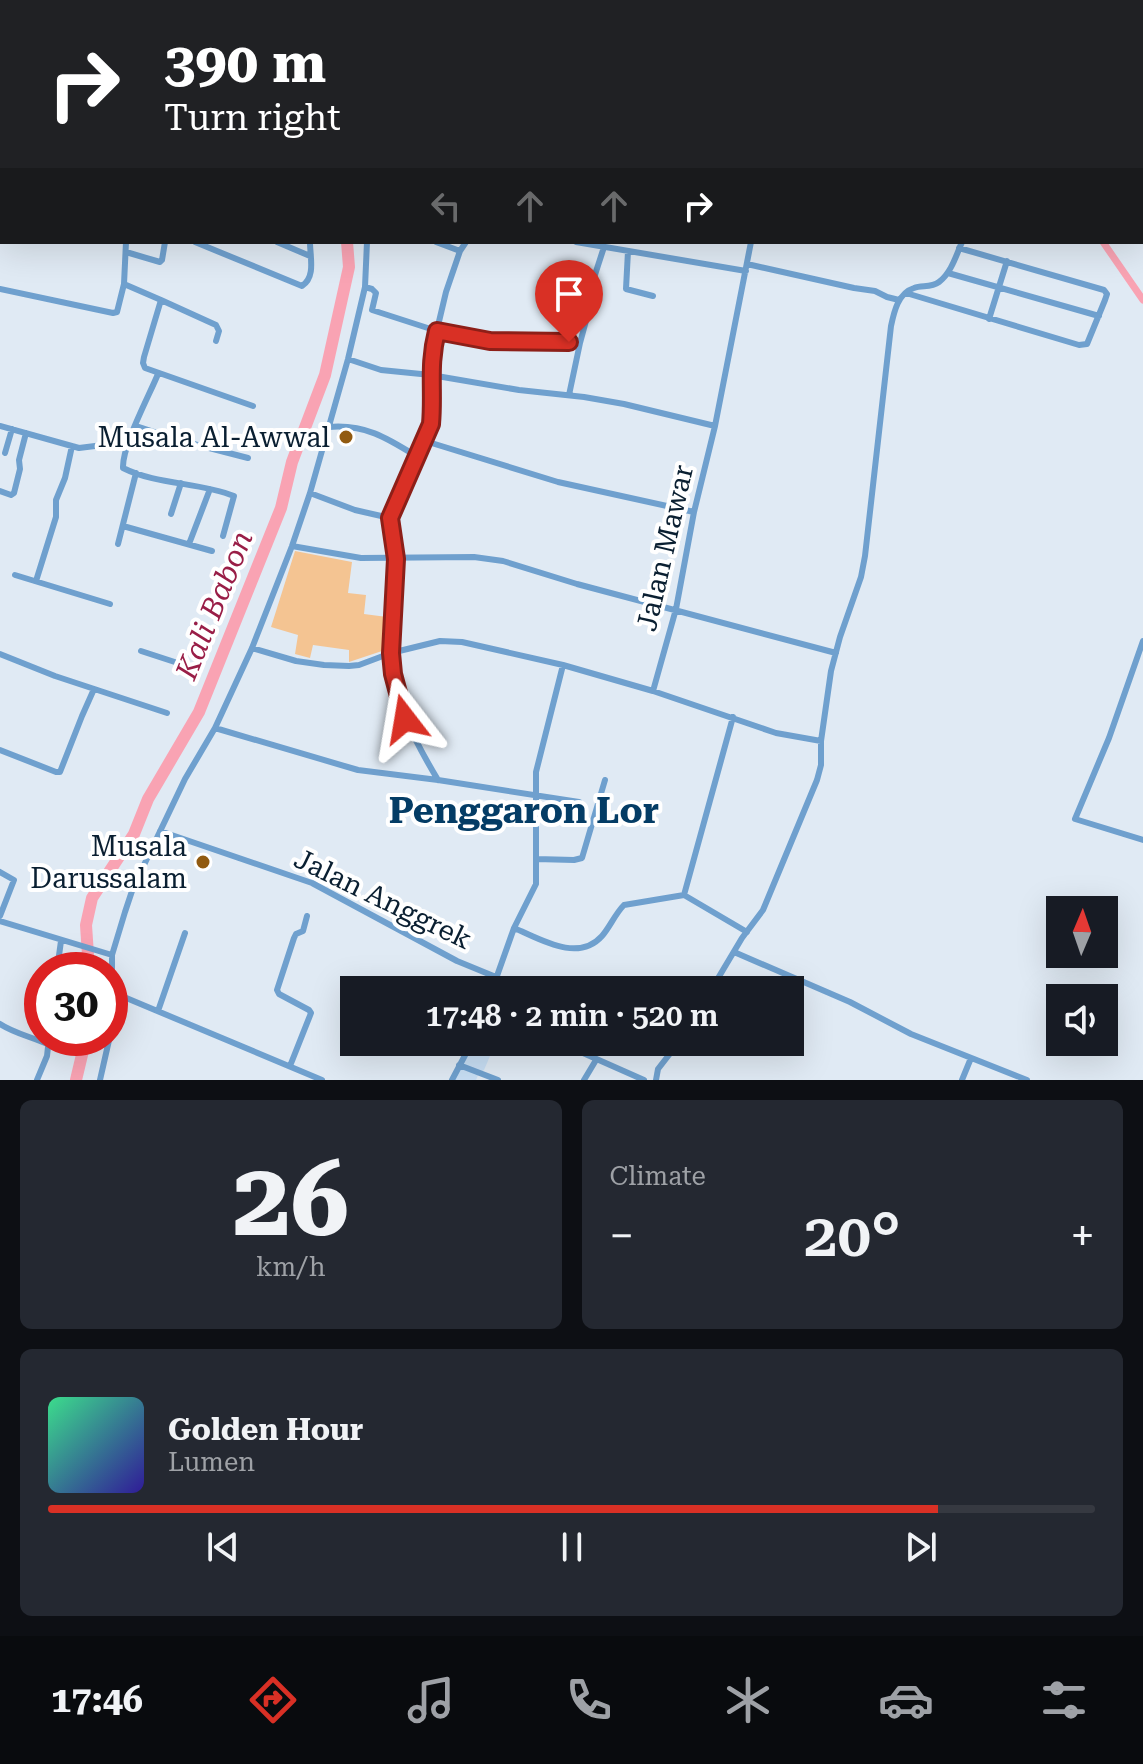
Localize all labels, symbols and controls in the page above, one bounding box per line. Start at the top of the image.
text: 390 m [164,30,326,96]
icon: right [32,32,136,136]
text: Turn right [164,97,341,139]
icon: left [424,184,468,228]
icon: ahead [508,184,552,228]
icon: ahead [592,184,636,228]
icon: right [676,184,720,228]
pin [535,260,603,342]
icon: arrive [547,272,591,316]
place label: Musala Al-Awwal [98,421,330,454]
marker: Musala Al-Awwal [337,428,355,446]
street label: Jalan Mawar [630,462,700,634]
water label: Kali Babon [168,526,260,685]
position arrow [363,677,447,761]
district label: Penggaron Lor [389,790,659,832]
place label: Musala Darussalam [30,830,187,895]
street label: Jalan Anggrek [289,842,477,956]
marker: Musala Darussalam [194,853,212,871]
north arrow [1046,896,1118,968]
map controls [1046,896,1118,1056]
speed limit sign: 30 [24,952,128,1056]
button: sound [1046,984,1118,1056]
text: 17:48 · 2 min · 520 m [426,998,718,1033]
text: 26 [233,1139,349,1260]
text: Climate [610,1161,706,1191]
text: 20° [804,1200,901,1271]
text: − [610,1210,634,1262]
text: + [1070,1210,1095,1262]
text: km/h [256,1252,326,1282]
text: Golden Hour [168,1412,363,1447]
text: Lumen [168,1447,255,1477]
icon: previous [201,1525,245,1569]
icon: pause [550,1525,594,1569]
icon: next [899,1525,943,1569]
icon: directions [245,1672,301,1728]
icon: music [403,1672,459,1728]
icon: phone [561,1672,617,1728]
icon: climate [720,1672,776,1728]
icon: car [878,1672,934,1728]
icon: filters [1036,1672,1092,1728]
text: 17:46 [51,1679,143,1721]

